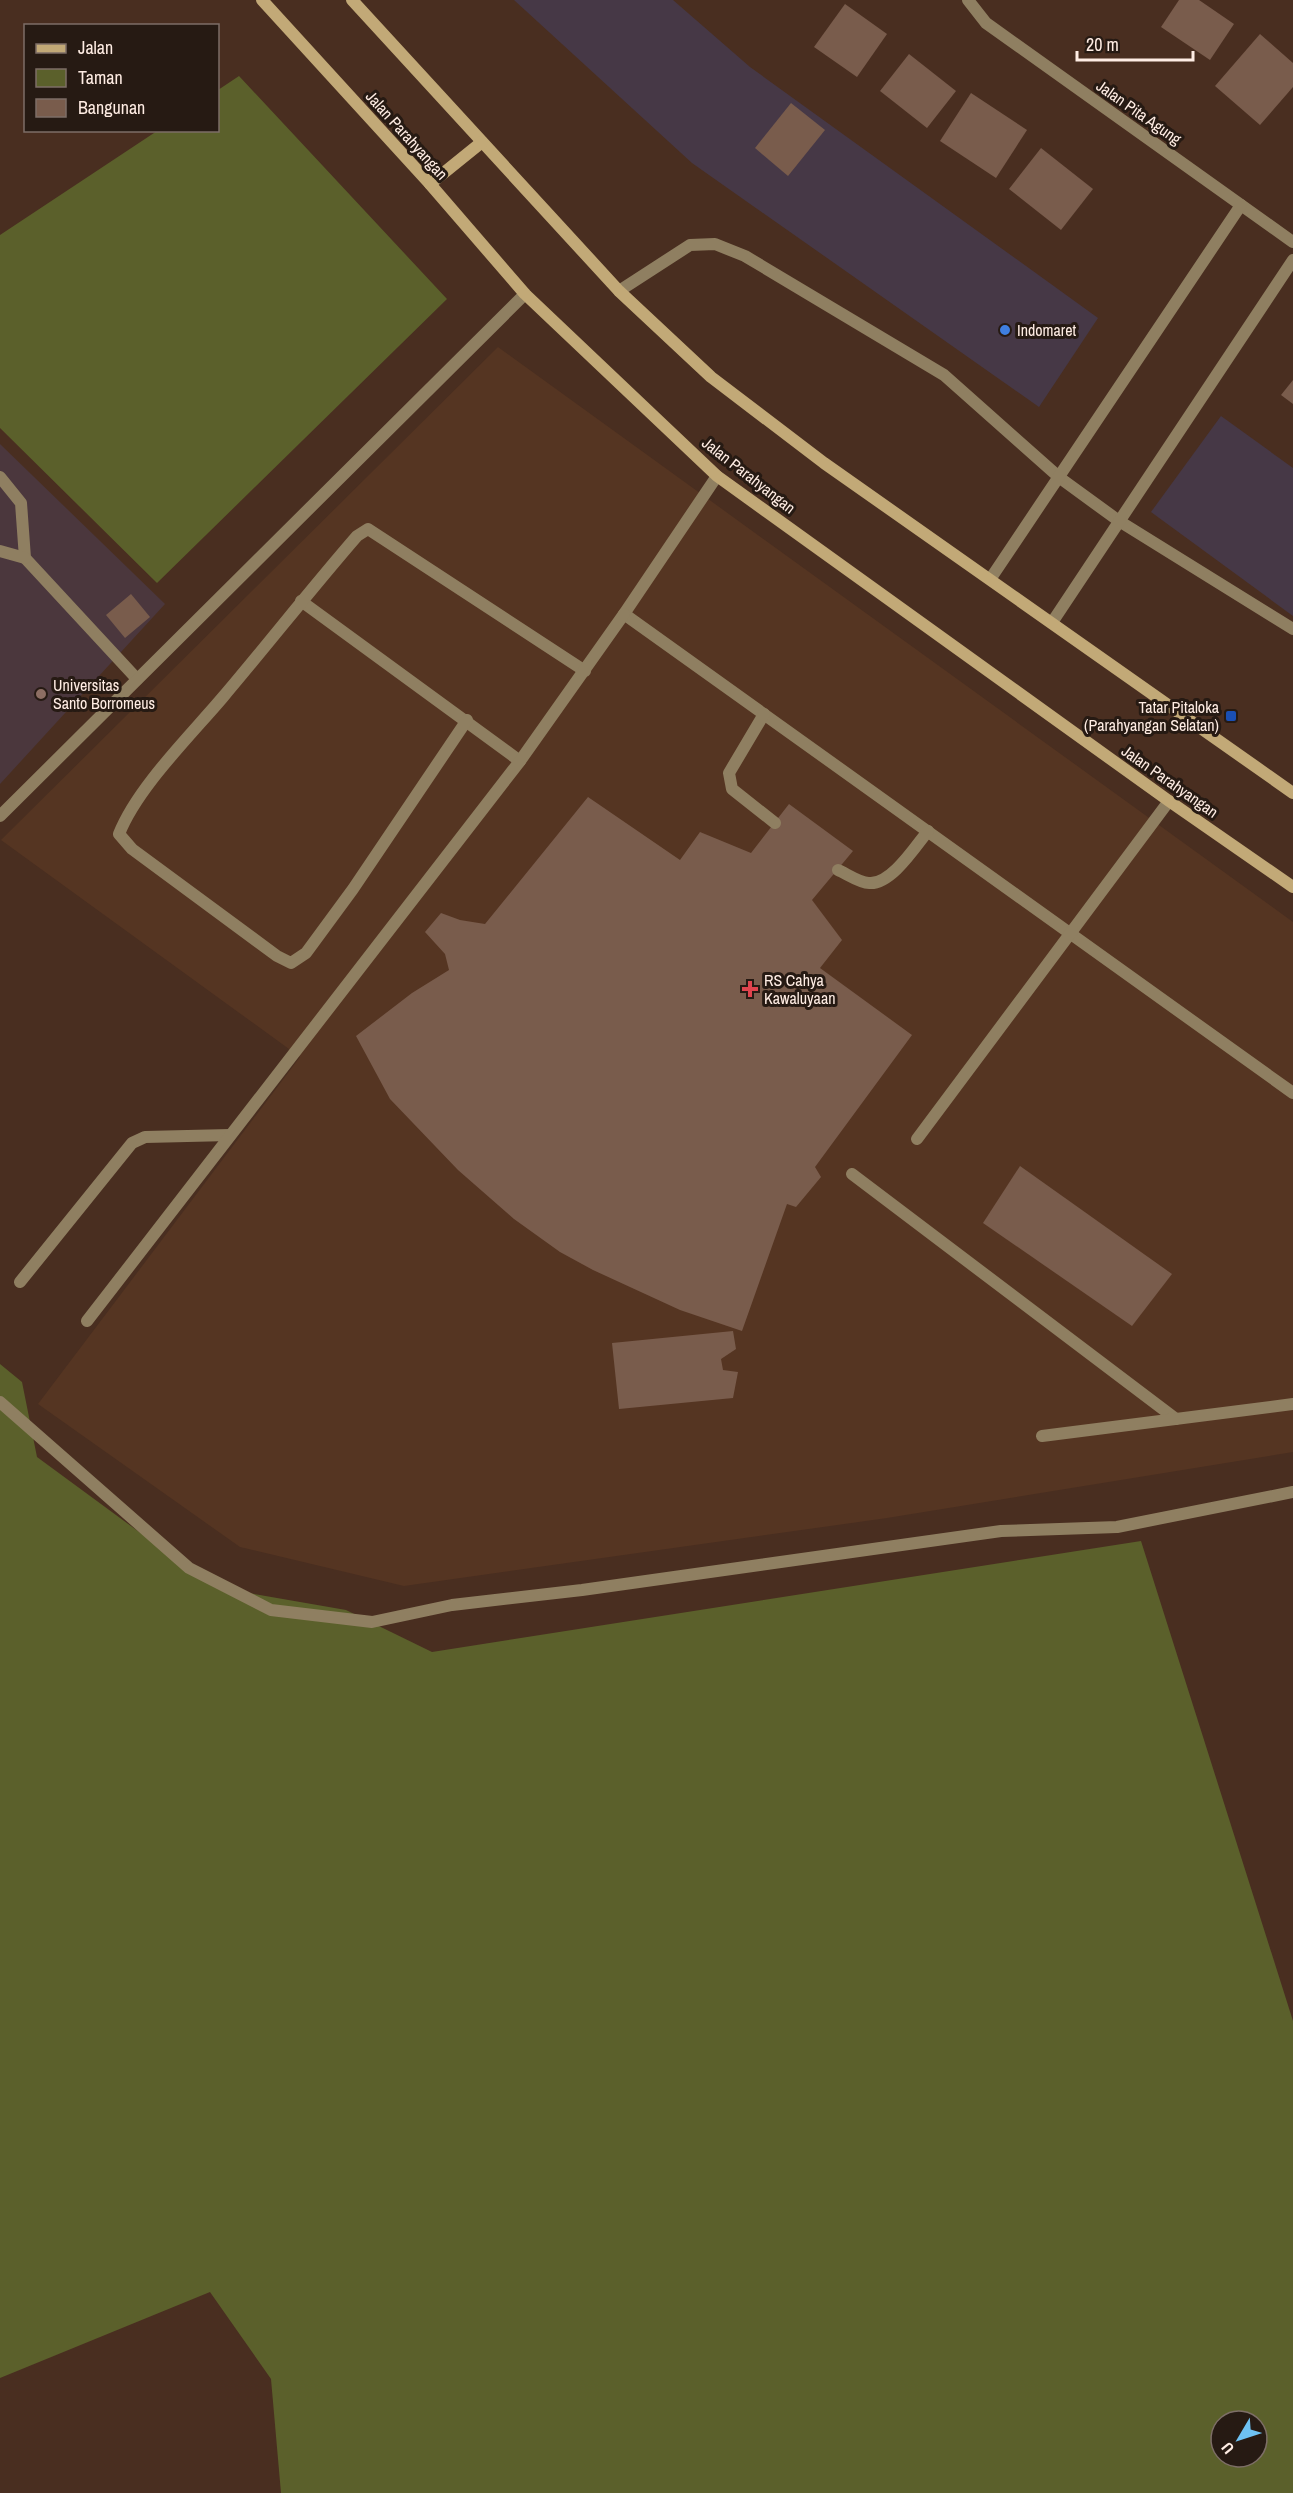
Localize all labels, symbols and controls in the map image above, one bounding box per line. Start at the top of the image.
legend [24,24,219,132]
scale bar [1077,24,1192,62]
text: 20 m [1086,32,1119,57]
text: Jalan [78,35,113,60]
text: Taman [78,65,123,90]
street label: Jalan Pita Agung [1092,75,1187,150]
street label: Jalan Parahyangan [361,86,453,184]
text: Bangunan [78,95,145,120]
place label: Indomaret [1017,319,1076,341]
marker: Indomaret [998,323,1012,337]
street label: Jalan Parahyangan [698,432,800,518]
place label: Universitas Santo Borromeus [53,674,155,714]
marker: Universitas Santo Borromeus [34,687,48,701]
place label: Tatar Pitaloka (Parahyangan Selatan) [1084,696,1220,736]
marker: Tatar Pitaloka (Parahyangan Selatan) [1224,709,1238,723]
street label: Jalan Parahyangan [1117,740,1223,822]
place label: RS Cahya Kawaluyaan [764,969,835,1009]
marker: RS Cahya Kawaluyaan [741,980,759,998]
north arrow [1209,2409,1269,2469]
text: U [1216,2438,1239,2459]

